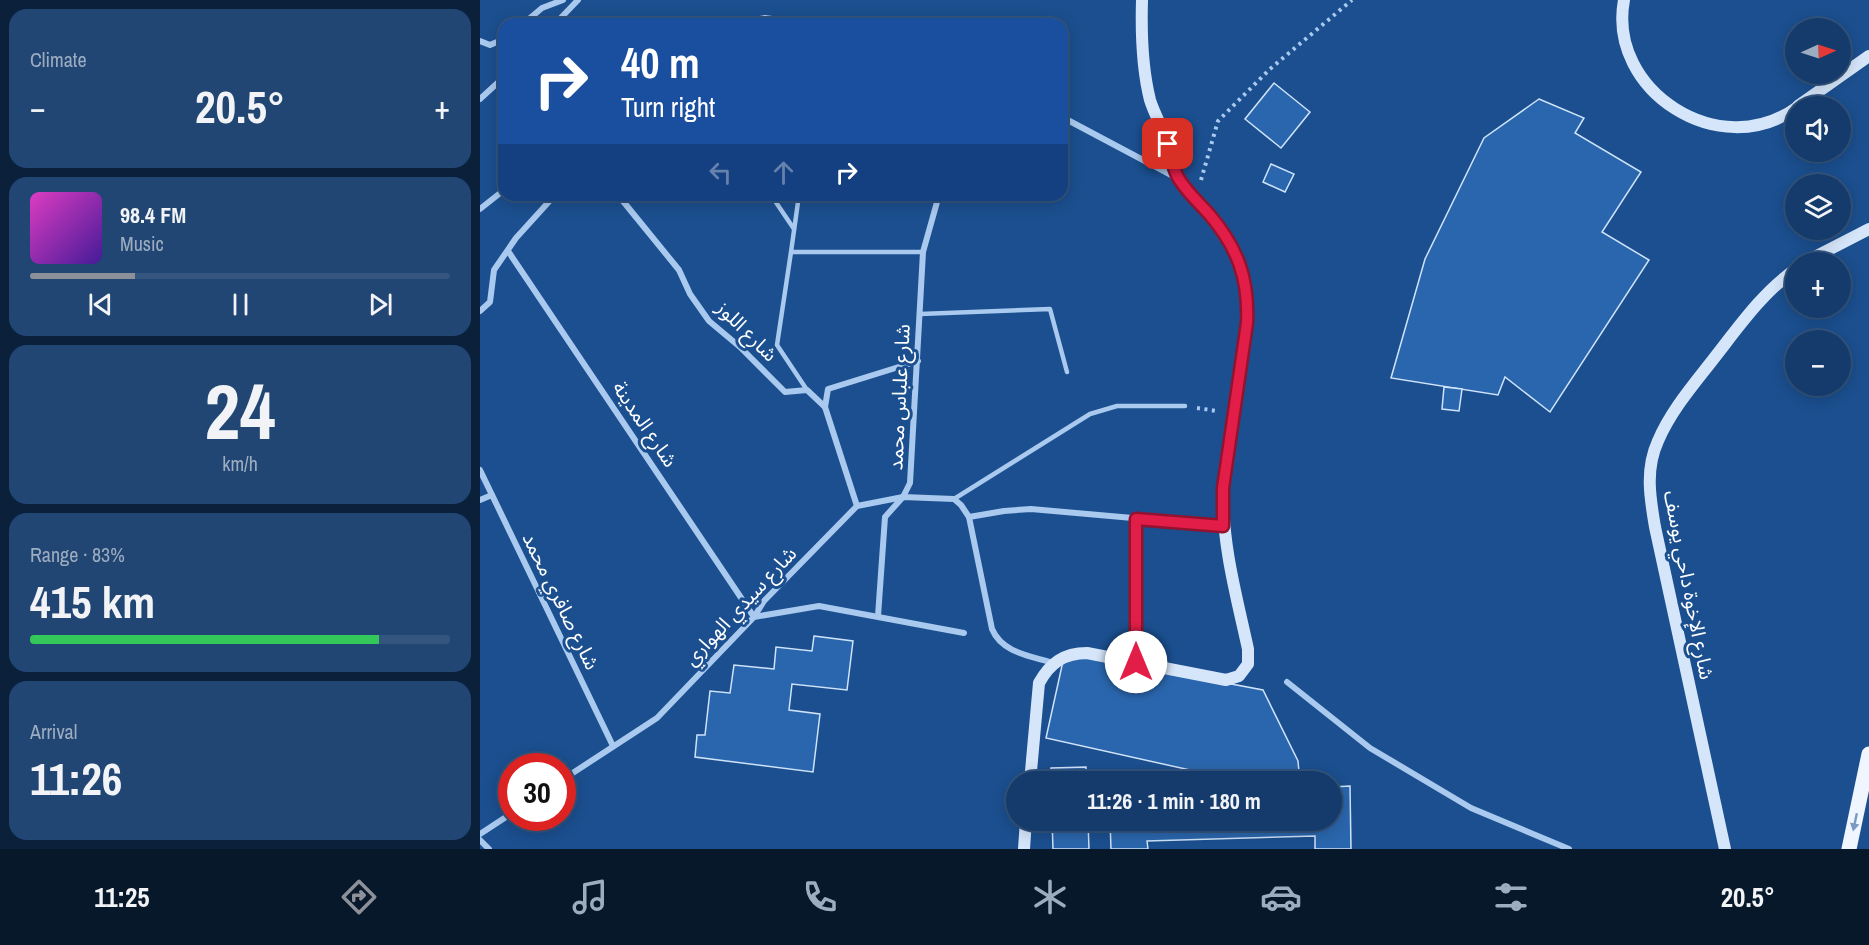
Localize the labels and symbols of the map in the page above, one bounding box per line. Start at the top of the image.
north arrow [1785,18,1851,84]
pin [1142,118,1193,169]
street label: شارع اللوز [709,293,784,369]
street label: شارع علباس محمد [881,323,918,471]
street label: شارع المدينة [605,375,684,473]
street label: شارع الإخوة داحي يوسف [1655,488,1721,682]
street label: شارع صافري محمد [514,528,606,675]
street label: شارع سيدي الهواري [677,540,804,673]
position arrow [1104,630,1168,694]
speed limit sign: 30 [498,753,576,831]
one-way arrow [1850,813,1859,832]

